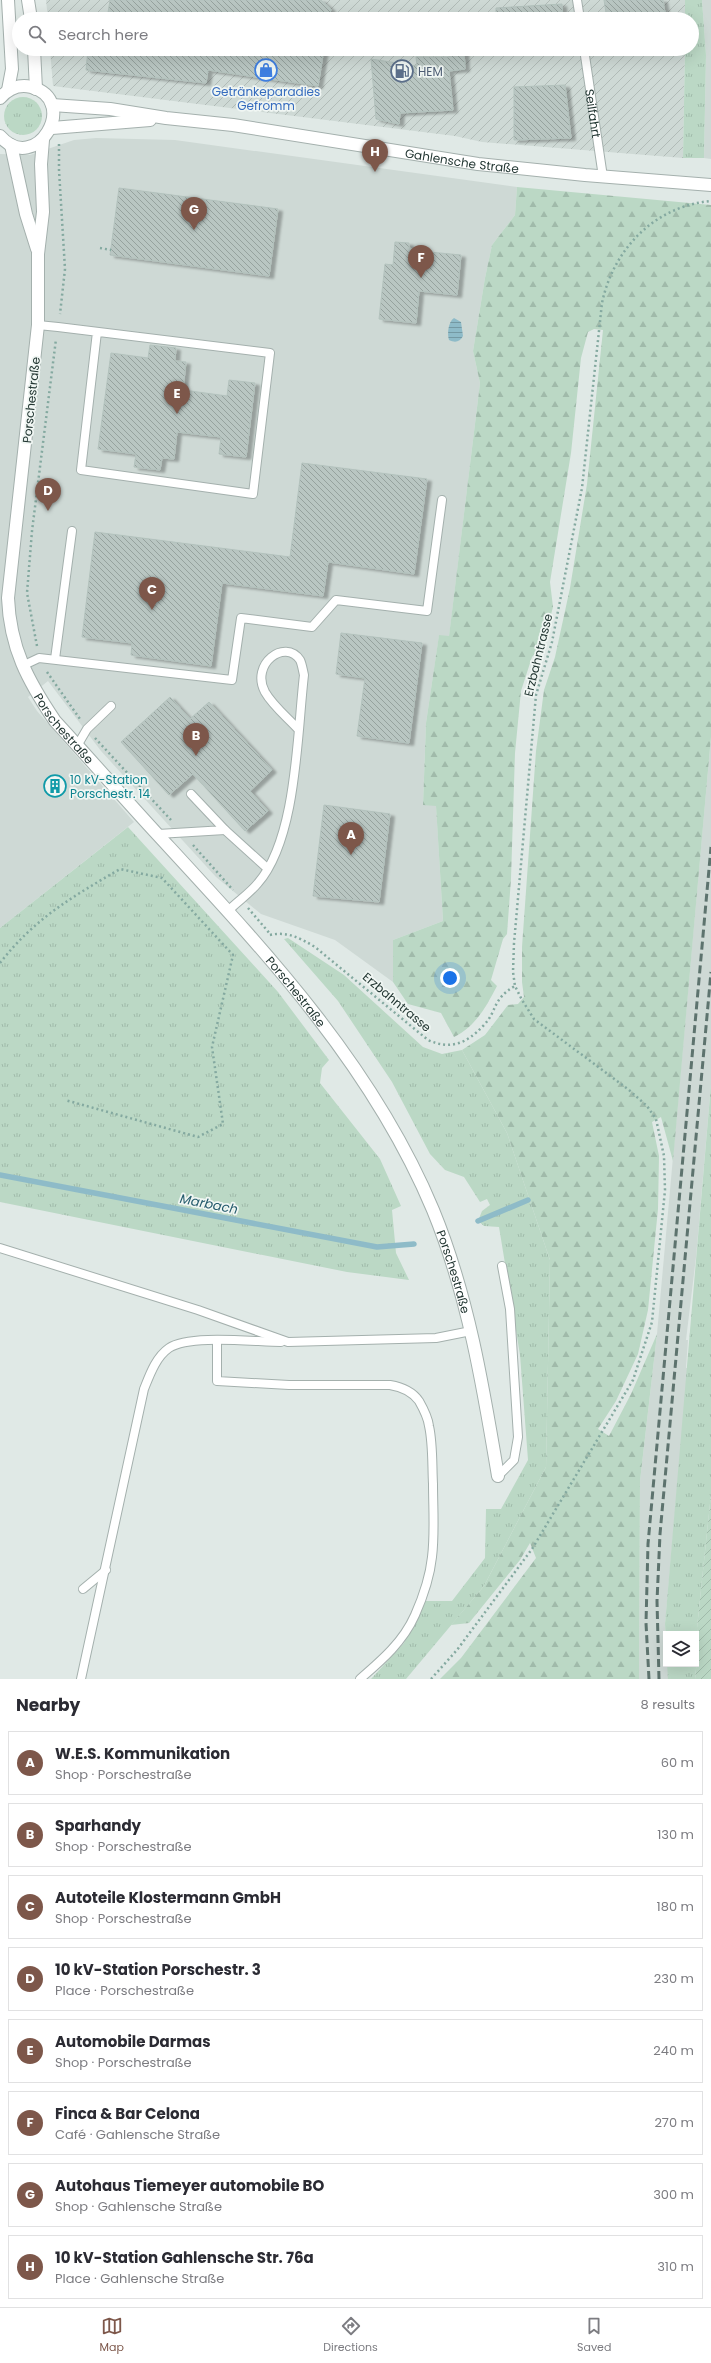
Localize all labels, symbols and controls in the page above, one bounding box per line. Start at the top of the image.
search box [12,12,699,56]
icon: search [26,23,48,45]
text: Search here [58,24,148,45]
shop icon: Getränkeparadies Gefromm [253,57,279,83]
fuel station icon: HEM [389,58,415,84]
place label: HEM [418,63,443,80]
place label: Getränkeparadies Gefromm [212,83,320,114]
street label: Seilfahrt [582,88,606,139]
pin: H [362,139,388,172]
street label: Gahlensche Straße [404,144,520,177]
pin: G [181,197,207,230]
pin: F [408,245,434,278]
street label: Porschestraße [18,356,44,444]
pin: E [164,381,190,414]
pin: D [35,478,61,511]
pin: C [139,577,165,610]
street label: Erzbahntrasse [520,612,556,698]
street label: Porschestraße [30,690,98,767]
pin: B [183,723,209,756]
place label: 10 kV-Station Porschestr. 14 [70,771,150,802]
building icon: 10 kV-Station Porschestr. 14 [42,773,68,799]
pin: A [338,822,364,855]
street label: Porschestraße [262,952,330,1030]
street label: Erzbahntrasse [359,968,435,1036]
your location [440,968,460,988]
water label: Marbach [178,1189,240,1219]
street label: Porschestraße [433,1227,475,1315]
map controls [663,1631,699,1667]
button: layers [663,1631,699,1667]
text: Nearby [16,1693,80,1717]
text: 8 results [641,1695,695,1714]
text: W.E.S. Kommunikation [55,1743,230,1764]
text: A [25,1753,35,1772]
text: 60 m [661,1753,694,1772]
text: Shop · Porschestraße [55,1765,192,1784]
text: Sparhandy [55,1815,141,1836]
text: B [26,1825,34,1844]
text: 130 m [657,1825,694,1844]
text: Shop · Porschestraße [55,1837,192,1856]
text: Autoteile Klostermann GmbH [55,1887,281,1908]
text: C [25,1897,35,1916]
text: 180 m [657,1897,694,1916]
text: Shop · Porschestraße [55,1909,192,1928]
text: 10 kV-Station Porschestr. 3 [55,1959,261,1980]
text: D [25,1969,35,1988]
text: 230 m [654,1969,694,1988]
text: Place · Porschestraße [55,1981,194,2000]
text: Automobile Darmas [55,2031,211,2052]
text: E [26,2041,34,2060]
text: 240 m [653,2041,694,2060]
text: Shop · Porschestraße [55,2053,192,2072]
text: Finca & Bar Celona [55,2103,200,2124]
text: F [26,2113,34,2132]
text: 270 m [654,2113,694,2132]
text: Café · Gahlensche Straße [55,2125,220,2144]
text: Autohaus Tiemeyer automobile BO [55,2175,324,2196]
text: G [25,2185,35,2204]
text: 300 m [653,2185,694,2204]
text: Shop · Gahlensche Straße [55,2197,222,2216]
text: 10 kV-Station Gahlensche Str. 76a [55,2247,314,2268]
text: H [25,2257,35,2276]
text: 310 m [657,2257,694,2276]
text: Place · Gahlensche Straße [55,2269,224,2288]
tab: Map [100,2315,124,2356]
tab: Directions [323,2315,378,2356]
tab: Saved [577,2315,611,2356]

